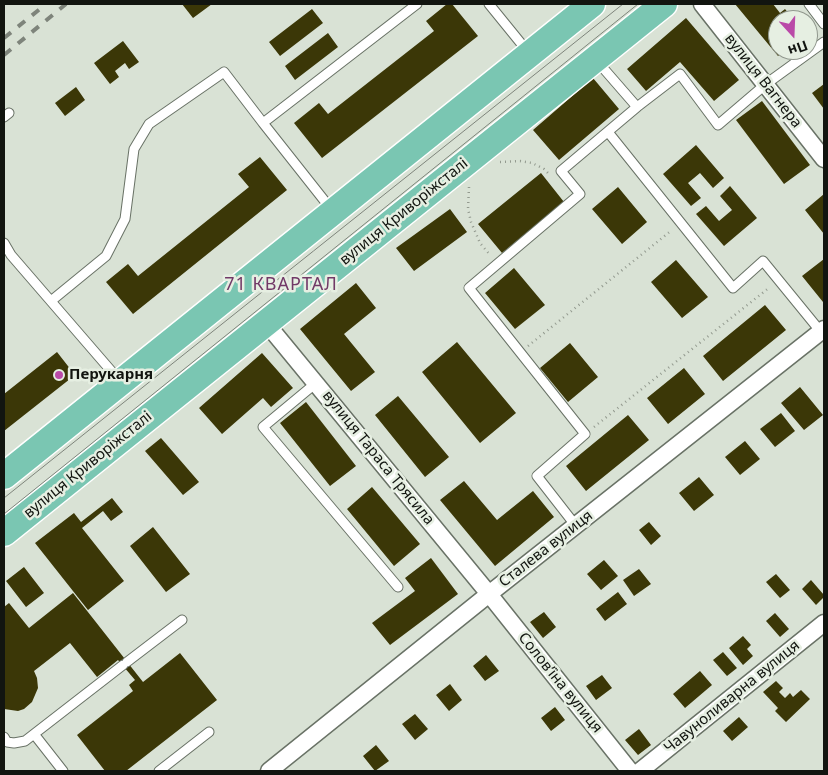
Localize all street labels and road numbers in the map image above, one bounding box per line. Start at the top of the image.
street label: вулиця Вагнера [721,30,805,132]
street label: вулиця Криворіжсталі [336,155,472,269]
street label: вулиця Тараса Трясила [318,387,438,529]
street label: вулиця Криворіжсталі [20,408,156,522]
street label: Сталева вулиця [496,507,596,591]
street label: Соловʼїна вулиця [514,629,606,737]
street label: Чавуноливарна вулиця [661,637,803,757]

